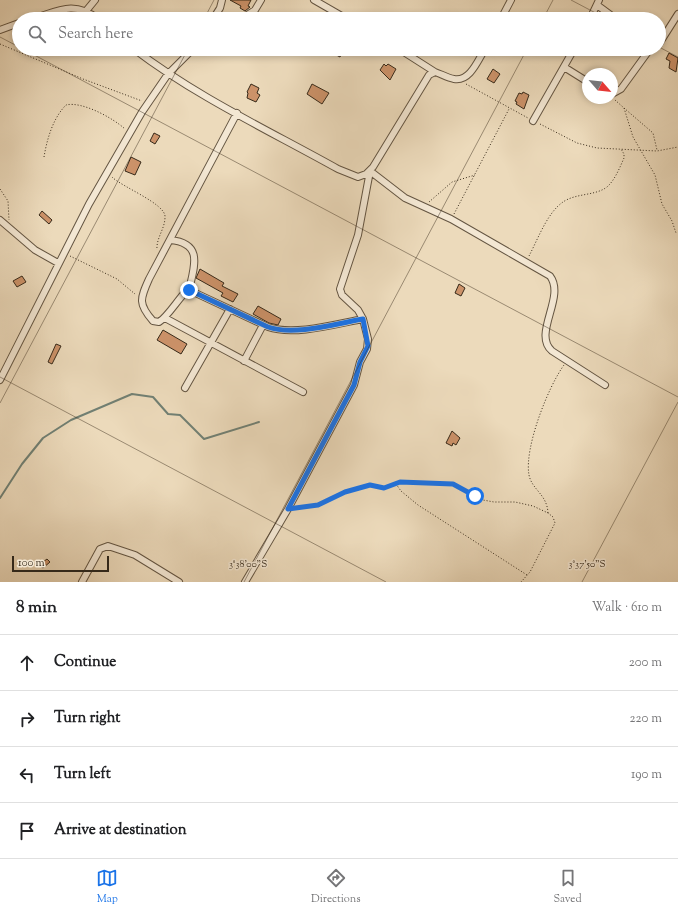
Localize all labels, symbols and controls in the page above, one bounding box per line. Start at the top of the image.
search box [12,12,666,56]
icon: search [26,23,48,45]
text: Search here [58,24,133,45]
north arrow [582,68,618,104]
route end [180,281,198,299]
route start [466,487,484,505]
scale bar [12,554,109,573]
text: 100 m [18,555,45,571]
text: 3°38'00"S [229,557,267,572]
text: 3°37'50"S [569,557,605,572]
text: 8 min [16,596,57,620]
text: Walk · 610 m [592,599,662,617]
icon: ahead [16,652,38,674]
text: Continue [54,652,116,673]
text: 200 m [629,654,662,672]
icon: right [16,708,38,730]
text: Turn right [54,708,120,729]
text: 220 m [629,710,662,728]
icon: left [16,764,38,786]
text: Turn left [54,764,111,785]
text: 190 m [631,766,662,784]
icon: arrive [16,820,38,842]
text: Arrive at destination [54,820,187,841]
tab: Map [96,867,118,907]
tab: Directions [311,867,361,907]
tab: Saved [553,867,582,907]

